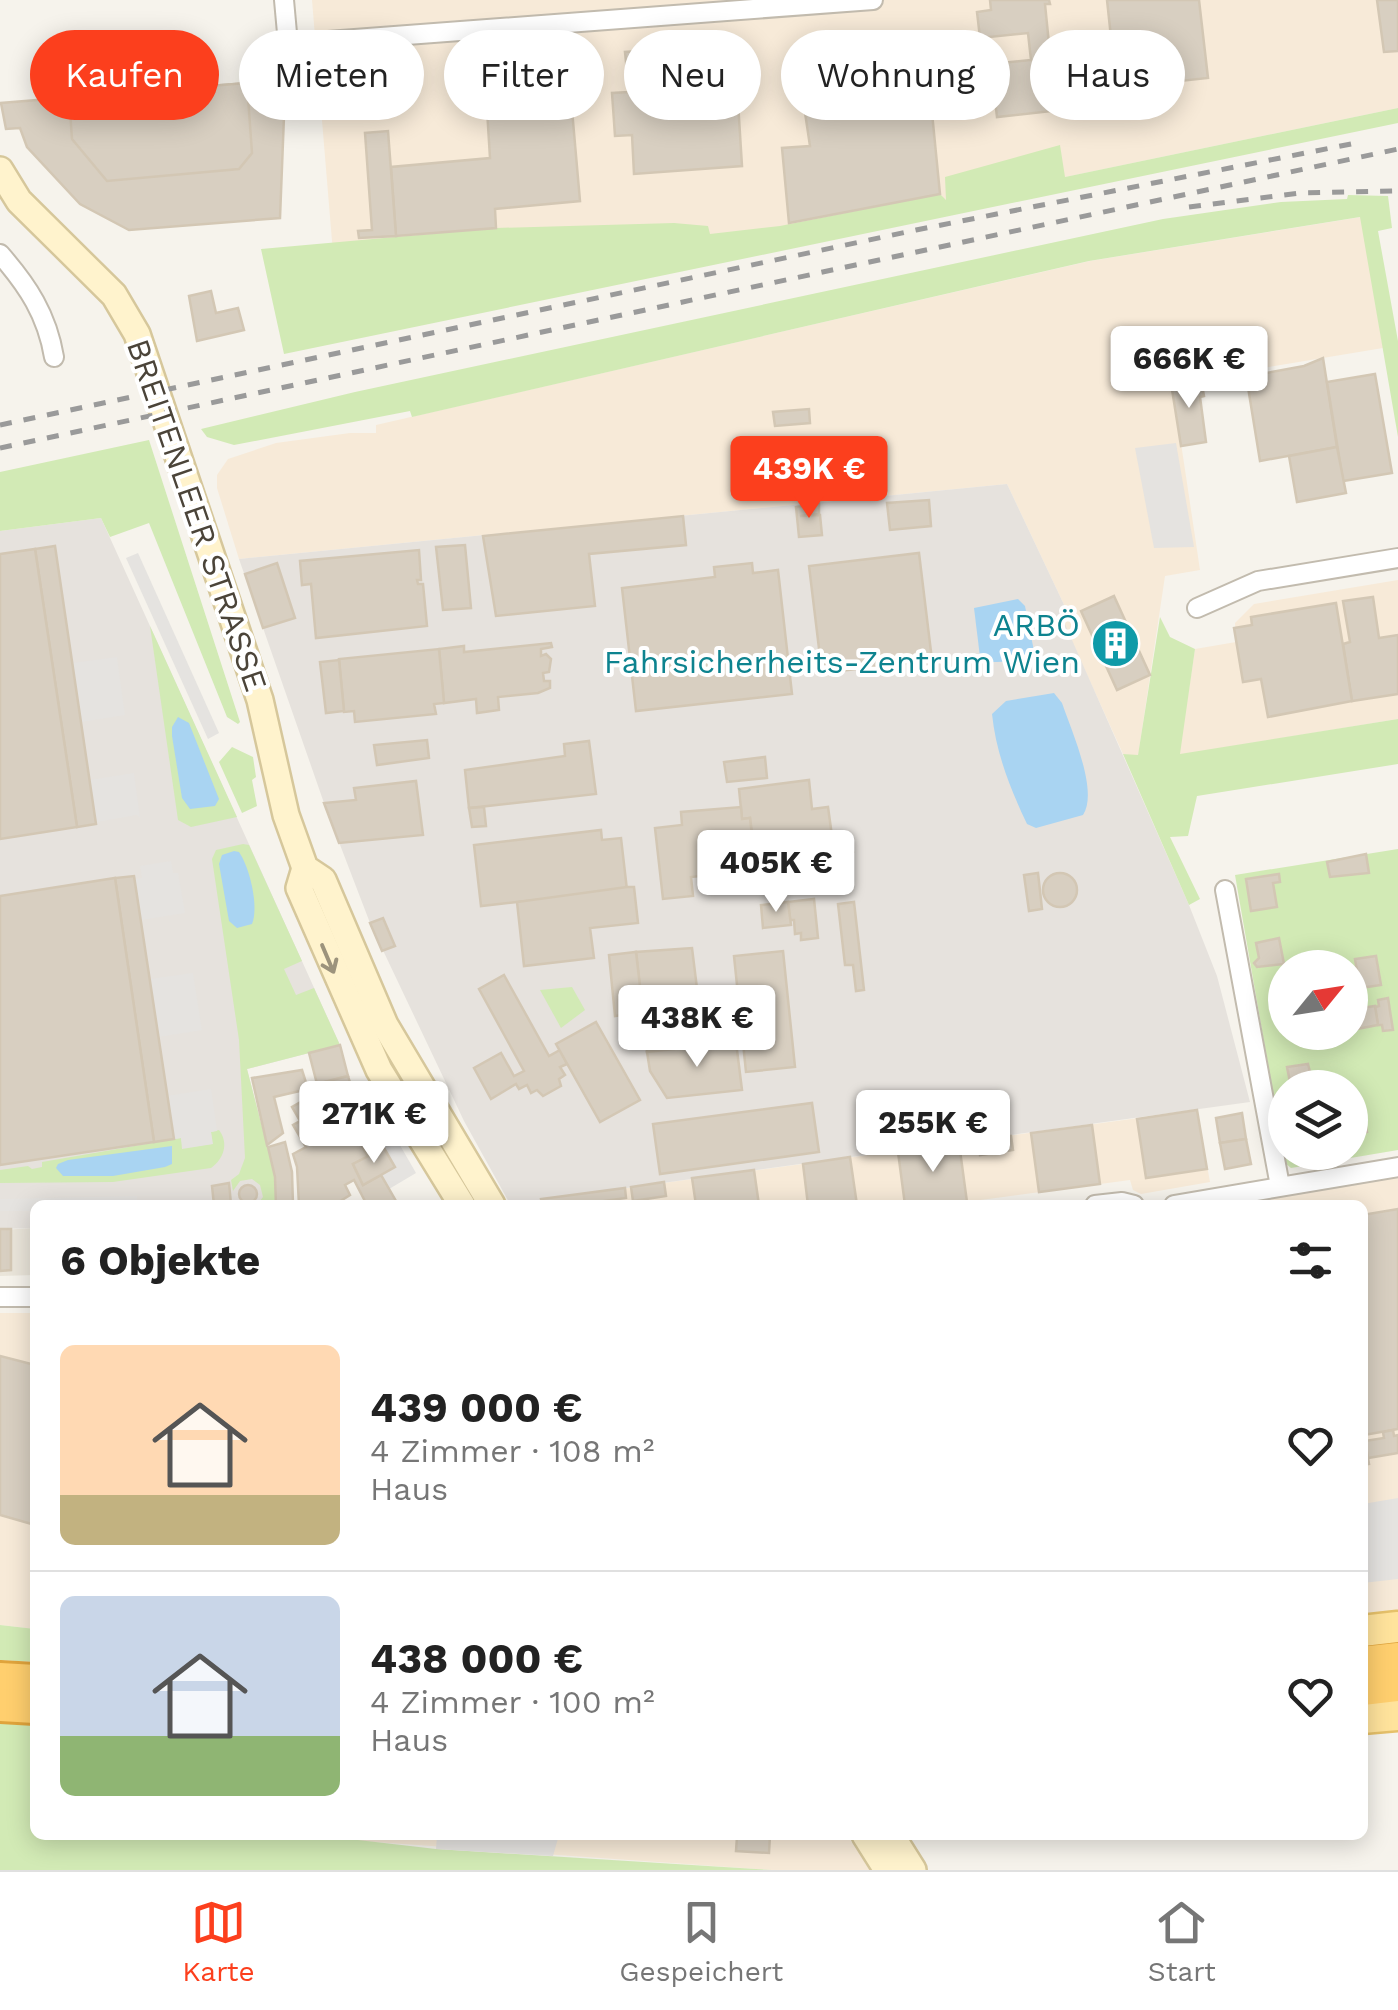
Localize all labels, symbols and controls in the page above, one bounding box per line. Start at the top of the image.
chip: Kaufen [30,30,219,120]
chip: Mieten [239,30,424,120]
chip: Filter [444,30,604,120]
chip: Neu [624,30,761,120]
chip: Wohnung [781,30,1010,120]
chip: Haus [1030,30,1185,120]
pin: 666K € [1108,326,1270,411]
street label: BREITENLEER STRASSE [119,334,275,696]
text: 666K € [1133,339,1245,377]
pin: 439K € [728,436,890,521]
text: 439K € [753,449,866,487]
place label: ARBÖ Fahrsicherheits-Zentrum Wien [604,606,1080,681]
building icon: ARBÖ Fahrsicherheits-Zentrum Wien [1089,617,1141,669]
pin: 405K € [695,830,857,915]
text: 405K € [719,843,833,881]
one-way arrow [320,943,338,974]
north arrow [1268,950,1368,1050]
map controls [1268,950,1368,1170]
pin: 438K € [616,985,778,1070]
text: 438K € [640,998,754,1036]
button: layers [1268,1070,1368,1170]
pin: 271K € [293,1081,455,1166]
pin: 255K € [852,1090,1014,1175]
text: 271K € [321,1094,427,1132]
text: 255K € [878,1103,988,1141]
icon: filters [1283,1233,1338,1288]
text: 6 Objekte [60,1236,260,1285]
text: 439 000 € [370,1383,583,1432]
icon: home [140,1385,260,1505]
icon: heart [1283,1418,1338,1473]
text: 4 Zimmer · 108 m² [370,1432,655,1470]
text: Haus [370,1470,448,1508]
text: 438 000 € [370,1634,583,1683]
icon: home [140,1636,260,1756]
icon: heart [1283,1669,1338,1724]
text: 4 Zimmer · 100 m² [370,1683,655,1721]
text: Haus [370,1721,448,1759]
tab: Karte [182,1895,255,1988]
tab: Gespeichert [619,1895,783,1988]
tab: Start [1148,1895,1216,1988]

